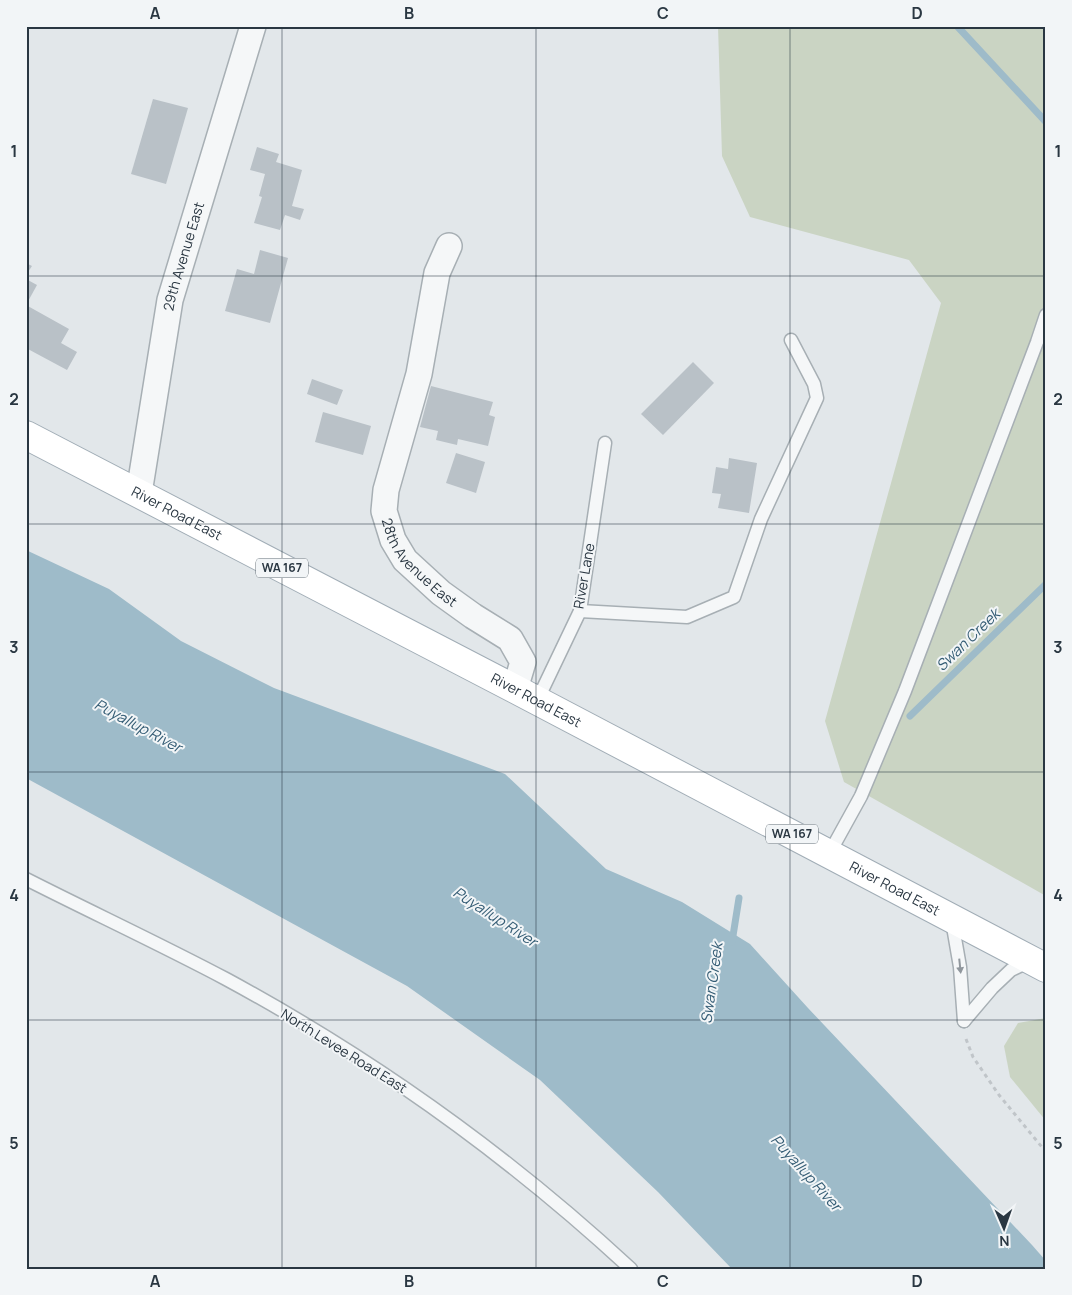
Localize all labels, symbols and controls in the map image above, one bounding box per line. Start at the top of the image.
text: A [150,2,161,24]
text: B [404,2,414,24]
text: C [657,2,669,24]
text: D [911,2,923,24]
text: 1 [10,140,18,162]
text: 1 [1054,140,1062,162]
street label: 29th Avenue East [158,199,208,312]
text: 2 [9,388,19,410]
text: 2 [1053,388,1063,410]
street label: River Road East [128,481,226,545]
street label: 28th Avenue East [378,516,462,611]
street label: River Lane [568,542,599,610]
road number: WA 167 [256,558,308,578]
water label: Swan Creek [931,602,1006,676]
text: 3 [9,636,19,658]
text: 3 [1053,636,1063,658]
street label: River Road East [488,668,585,731]
water label: Puyallup River [91,694,188,759]
road number: WA 167 [766,824,818,844]
street label: River Road East [846,856,944,920]
water label: Puyallup River [449,882,543,953]
text: 4 [9,884,19,906]
text: 4 [1053,884,1063,906]
water label: Swan Creek [695,939,728,1025]
one-way arrow [956,959,964,975]
street label: North Levee Road East [278,1004,411,1097]
water label: Puyallup River [766,1130,848,1217]
text: 5 [9,1132,19,1154]
text: 5 [1053,1132,1063,1154]
north arrow [980,1202,1030,1252]
text: N [999,1232,1010,1251]
text: A [150,1270,161,1292]
text: B [404,1270,414,1292]
text: C [657,1270,669,1292]
text: D [911,1270,923,1292]

